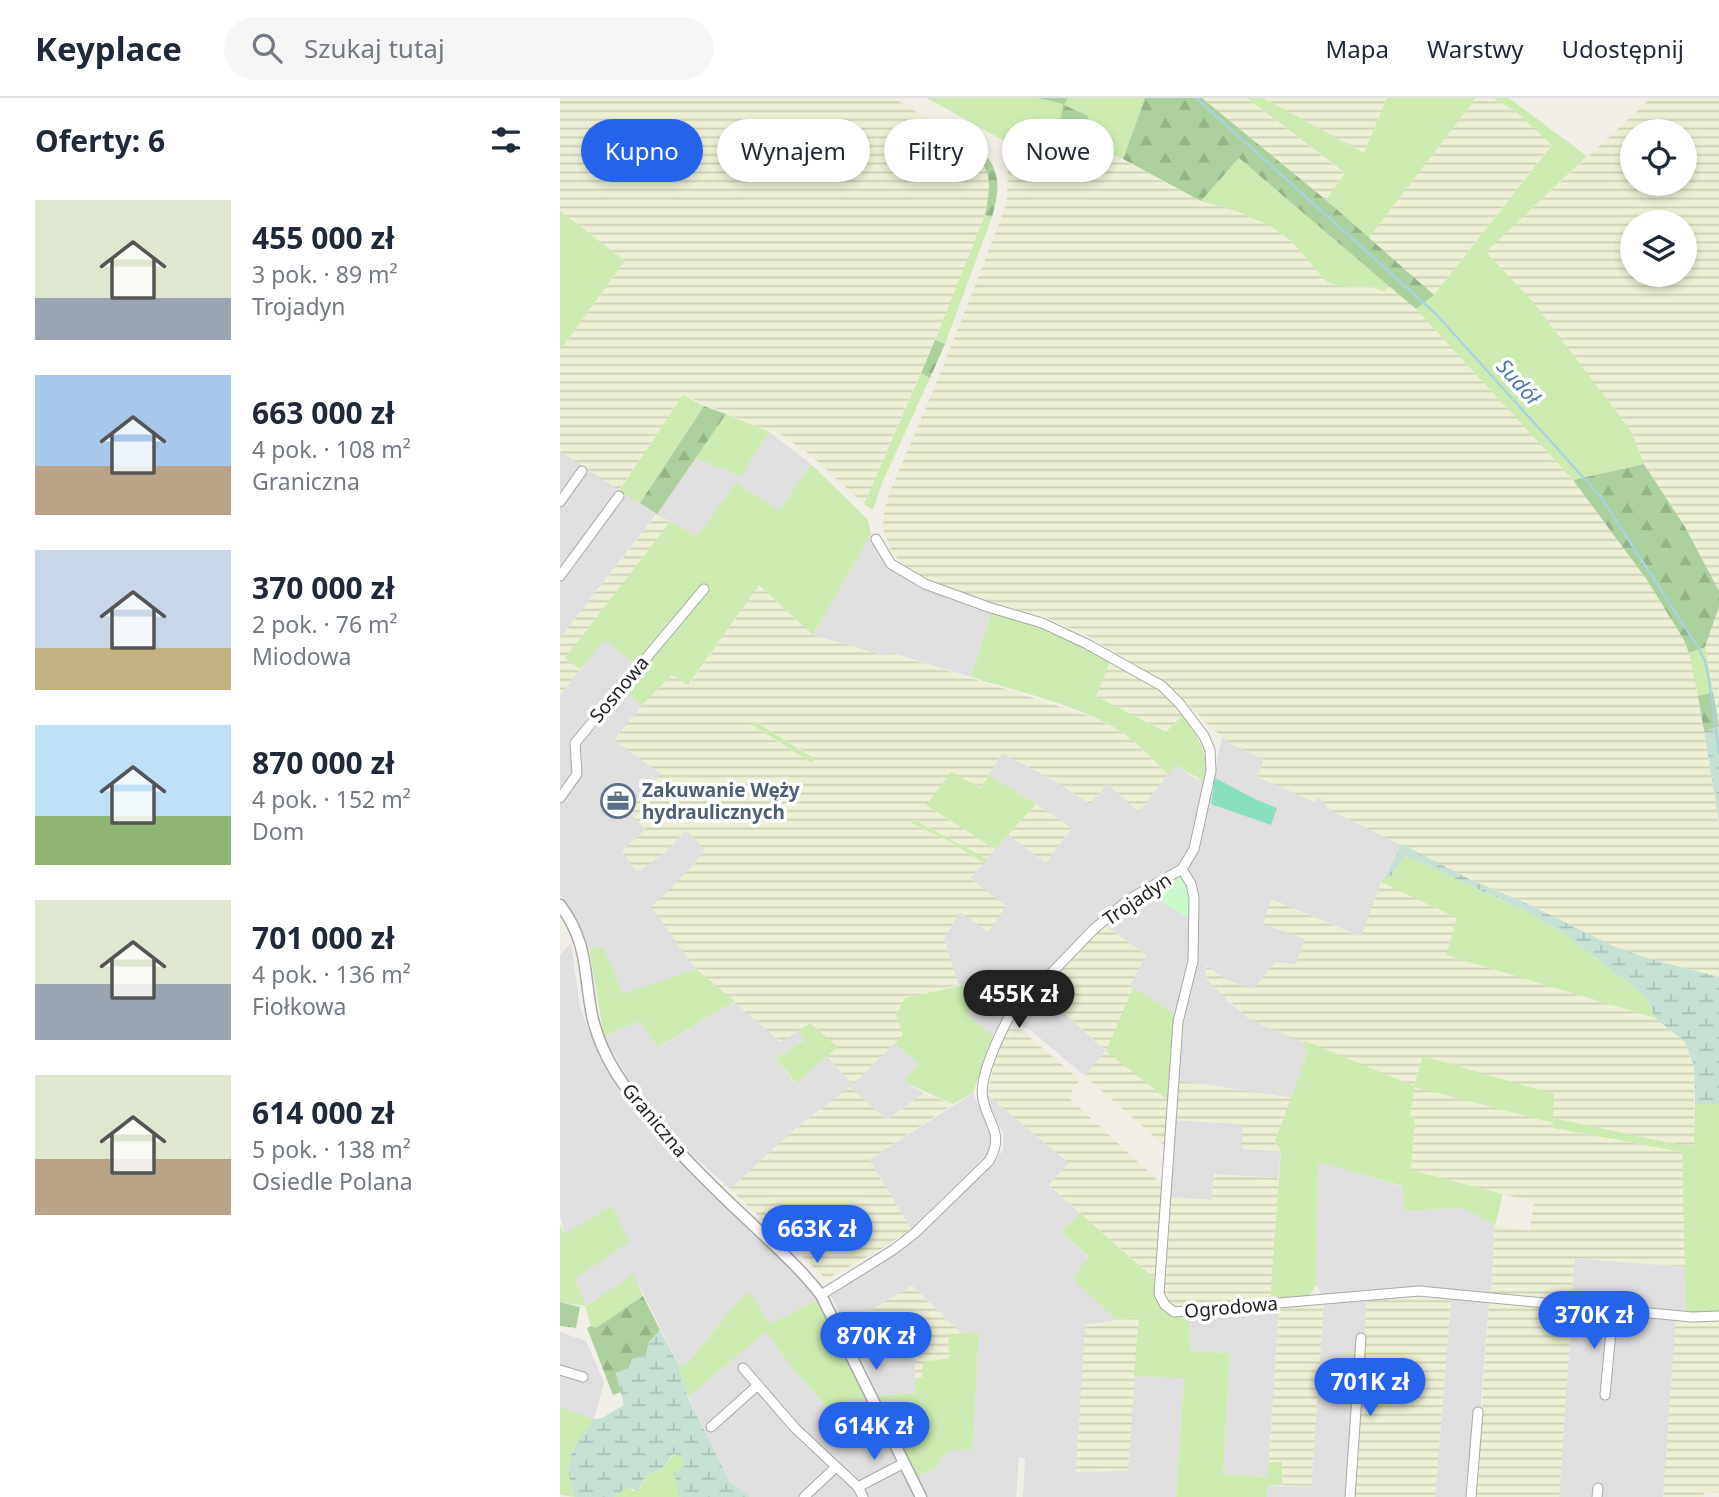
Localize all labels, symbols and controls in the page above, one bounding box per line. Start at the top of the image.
search box [224,17,714,80]
text: Keyplace [35,26,182,71]
icon: search [248,29,286,67]
text: Szukaj tutaj [304,30,445,66]
text: Mapa [1326,32,1389,65]
text: Warstwy [1427,32,1524,65]
text: Udostępnij [1562,32,1684,65]
chip: Kupno [581,119,703,182]
chip: Wynajem [717,119,870,182]
chip: Filtry [884,119,988,182]
chip: Nowe [1002,119,1114,182]
map controls [1620,119,1697,287]
button: locate [1620,119,1697,196]
text: Oferty: 6 [35,120,165,161]
icon: filters [487,121,525,159]
button: layers [1620,210,1697,287]
text: 455 000 zł [252,217,395,258]
icon: home [91,228,175,312]
text: 3 pok. · 89 m² [252,258,398,290]
text: Trojadyn [252,290,346,322]
water label: Sudół [1491,353,1548,411]
text: 663 000 zł [252,392,395,433]
icon: home [91,403,175,487]
text: 4 pok. · 108 m² [252,433,411,465]
text: Graniczna [252,465,360,497]
text: 370 000 zł [252,567,395,608]
icon: home [91,578,175,662]
text: 2 pok. · 76 m² [252,608,398,640]
text: Miodowa [252,640,351,672]
street label: Sosnowa [583,650,655,728]
text: 870 000 zł [252,742,395,783]
icon: home [91,753,175,837]
place label: Zakuwanie Węży hydraulicznych [642,777,800,825]
office icon: Zakuwanie Węży hydraulicznych [599,782,637,820]
text: 4 pok. · 152 m² [252,783,411,815]
text: Dom [252,815,304,847]
street label: Trojadyn [1098,867,1176,931]
text: 701 000 zł [252,917,395,958]
icon: home [91,928,175,1012]
text: 4 pok. · 136 m² [252,958,411,990]
pin: 455K zł [954,970,1084,1030]
text: 455K zł [979,977,1059,1009]
text: Fiołkowa [252,990,346,1022]
street label: Graniczna [616,1078,694,1162]
text: 614 000 zł [252,1092,395,1133]
icon: home [91,1103,175,1187]
text: 5 pok. · 138 m² [252,1133,411,1165]
text: Osiedle Polana [252,1165,413,1197]
pin: 663K zł [752,1206,882,1265]
text: 663K zł [777,1212,857,1244]
street label: Ogrodowa [1183,1290,1279,1324]
pin: 370K zł [1529,1292,1659,1351]
text: 370K zł [1554,1298,1634,1330]
pin: 870K zł [811,1312,941,1372]
text: 870K zł [836,1319,916,1351]
pin: 701K zł [1305,1358,1435,1418]
text: 701K zł [1330,1365,1410,1397]
pin: 614K zł [809,1402,939,1462]
text: 614K zł [834,1409,914,1441]

